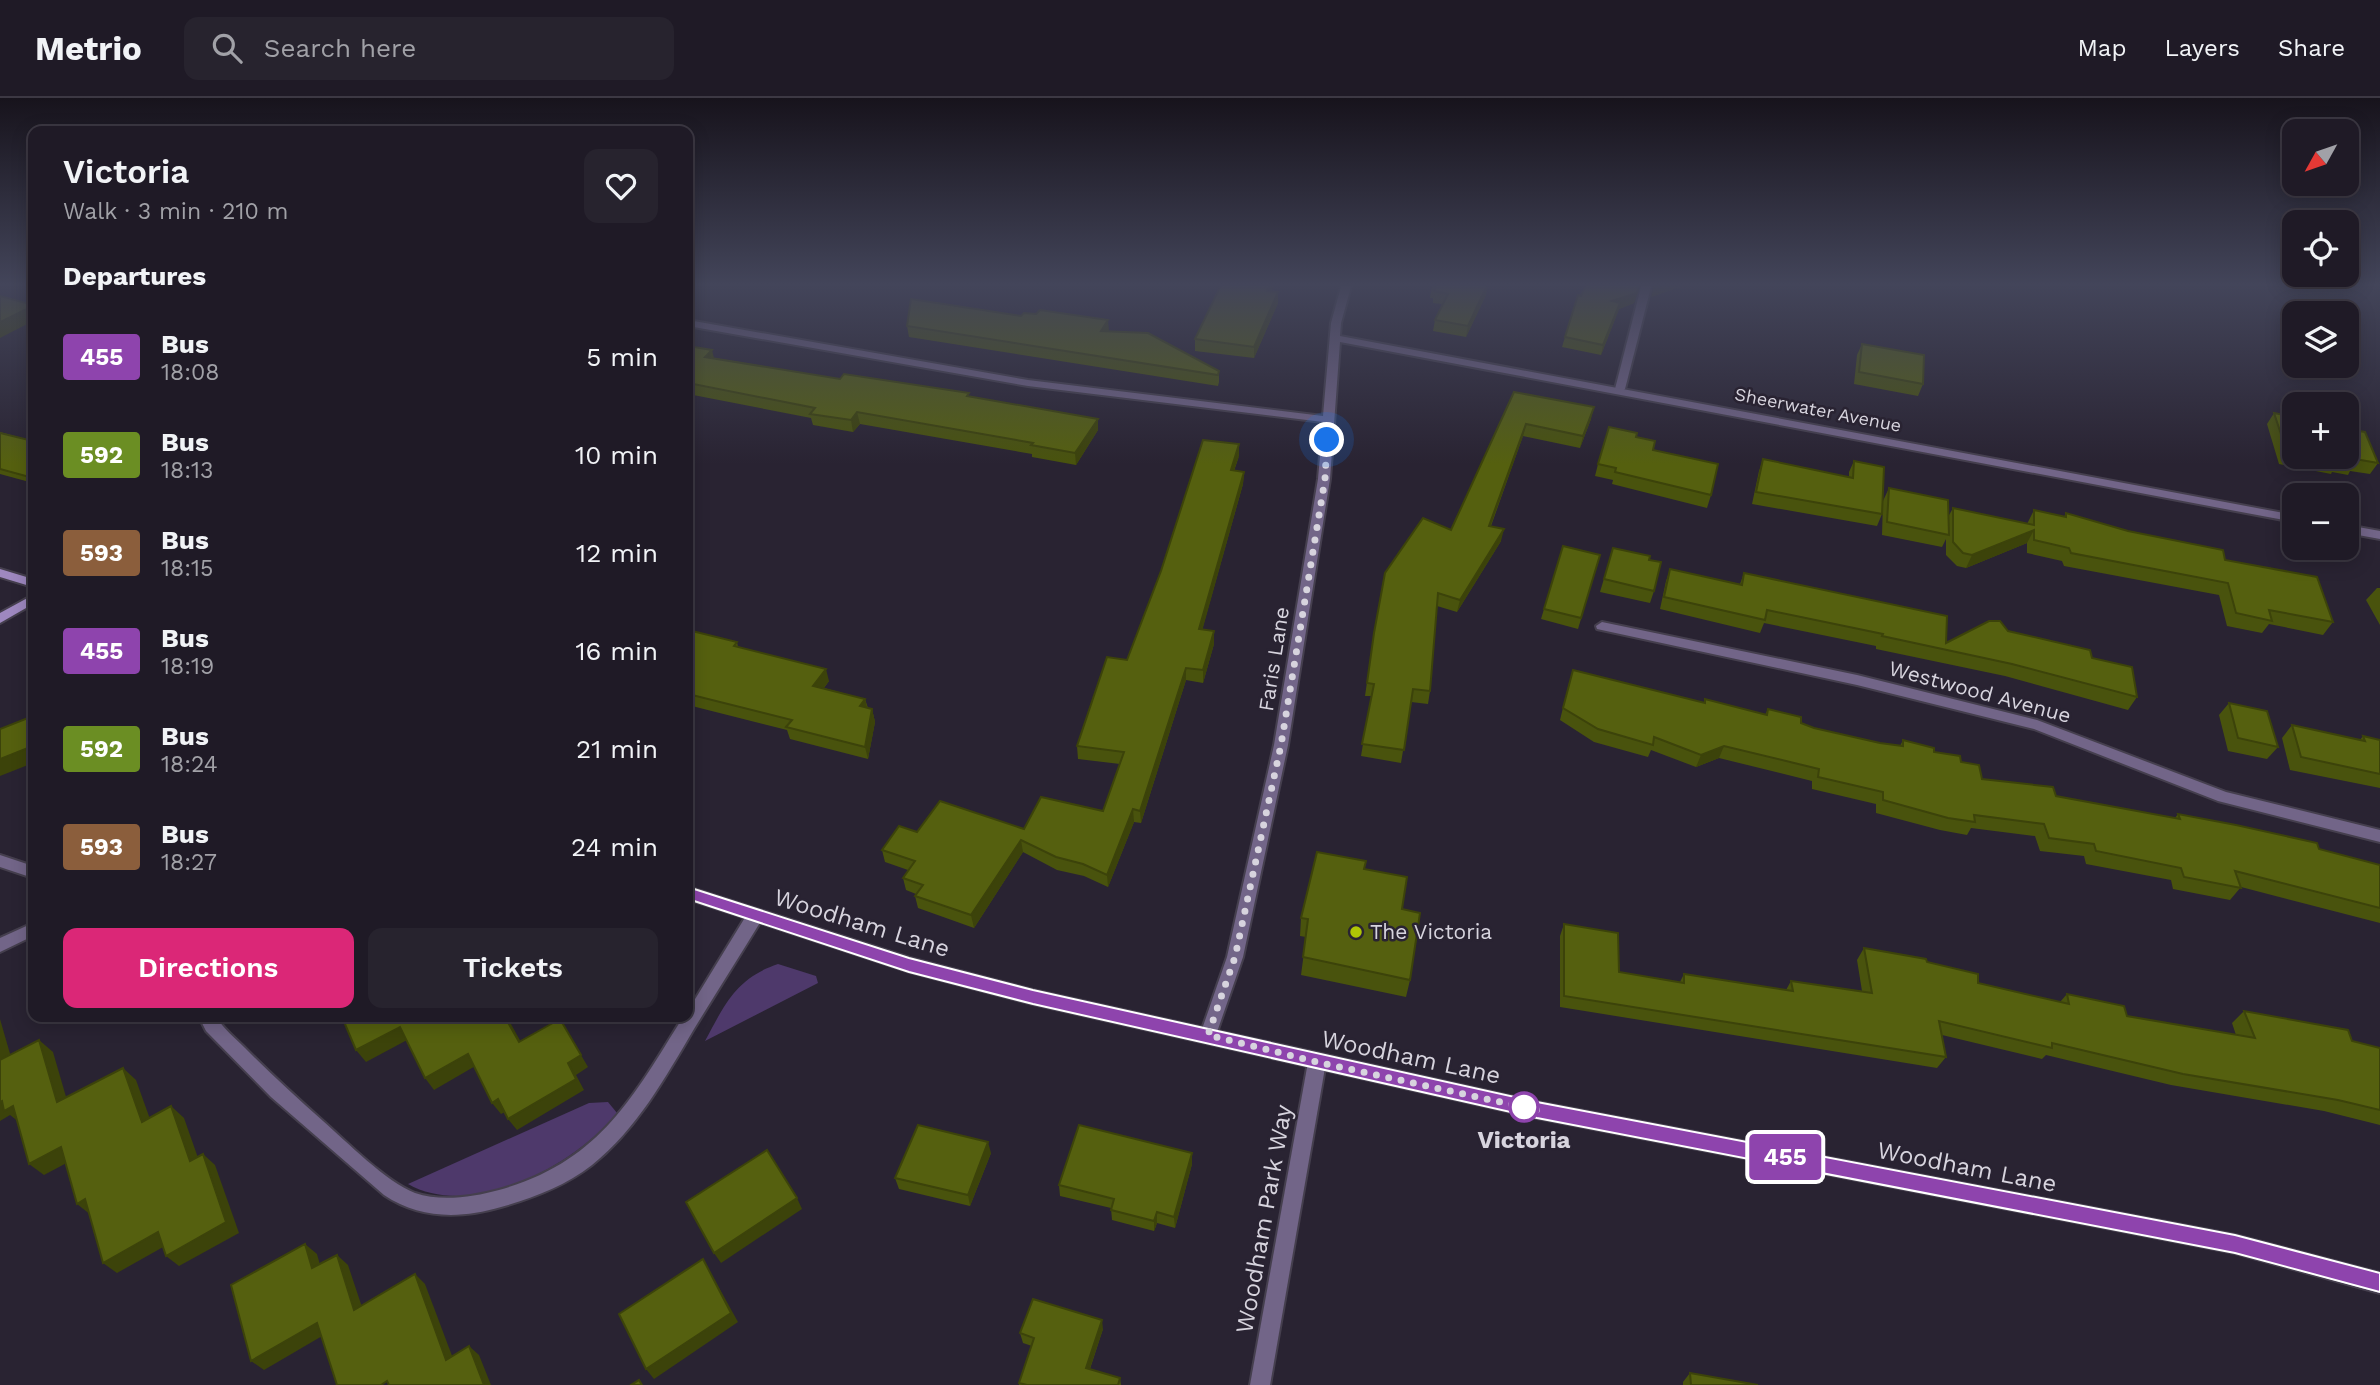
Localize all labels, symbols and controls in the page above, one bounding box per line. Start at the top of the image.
search box [184,17,674,80]
text: Metrio [35,29,142,68]
icon: search [208,29,246,67]
text: Search here [264,33,416,63]
text: Map [2078,34,2126,62]
text: Layers [2164,34,2240,62]
text: Share [2278,34,2345,62]
north arrow [2282,119,2359,196]
map controls [2282,119,2359,560]
button: heart [584,149,658,223]
text: Victoria [63,152,189,191]
text: Walk · 3 min · 210 m [63,198,289,225]
button: locate [2282,210,2359,287]
text: Departures [63,261,206,291]
button: layers [2282,301,2359,378]
text: Bus [161,329,209,359]
text: 5 min [586,342,658,372]
text: 455 [80,343,123,371]
text: 18:08 [161,359,219,386]
street label: Sheerwater Avenue [1733,383,1903,436]
button: + [2282,392,2359,469]
your location [1309,422,1344,457]
text: Bus [161,427,209,457]
text: 10 min [575,440,658,470]
text: 592 [80,441,123,469]
text: 18:13 [161,457,213,484]
button: − [2282,483,2359,560]
text: Bus [161,525,209,555]
text: 12 min [576,538,658,568]
text: 593 [80,539,123,567]
text: 18:15 [161,555,213,582]
street label: Faris Lane [1253,605,1294,713]
text: Bus [161,623,209,653]
text: 16 min [575,636,658,666]
text: 455 [80,637,123,665]
text: 18:19 [161,653,214,680]
street label: Westwood Avenue [1886,655,2074,728]
text: Bus [161,721,209,751]
text: 21 min [576,734,658,764]
text: 592 [80,735,123,763]
text: 18:24 [161,751,218,778]
text: Bus [161,819,209,849]
text: 24 min [571,832,658,862]
text: 593 [80,833,123,861]
text: 18:27 [161,849,217,876]
street label: Woodham Lane [771,883,953,963]
place label: The Victoria [1370,919,1492,944]
marker: The Victoria [1348,924,1364,940]
button: Directions [63,928,354,1008]
button: Tickets [368,928,658,1008]
street label: Woodham Lane [1319,1024,1503,1090]
marker: Victoria [1509,1092,1539,1122]
street label: Woodham Park Way [1230,1102,1298,1336]
place label: Victoria [1477,1126,1571,1154]
line badge: 455 [1745,1134,1825,1180]
street label: Woodham Lane [1875,1136,2059,1198]
text: 455 [1763,1143,1807,1171]

